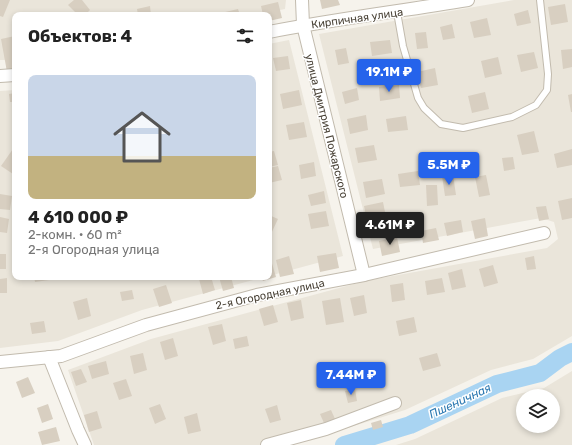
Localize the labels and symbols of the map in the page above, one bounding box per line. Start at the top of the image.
street label: Кирпичная улица [310,6,404,31]
street label: улица Дмитрия Пожарского [302,53,351,200]
pin: 19.1M ₽ [352,59,426,93]
pin: 5.5M ₽ [416,152,482,186]
pin: 4.61M ₽ [353,212,427,246]
street label: 2-я Огородная улица [214,277,326,312]
pin: 7.44M ₽ [314,362,388,396]
water label: Пшеничная [427,380,494,421]

